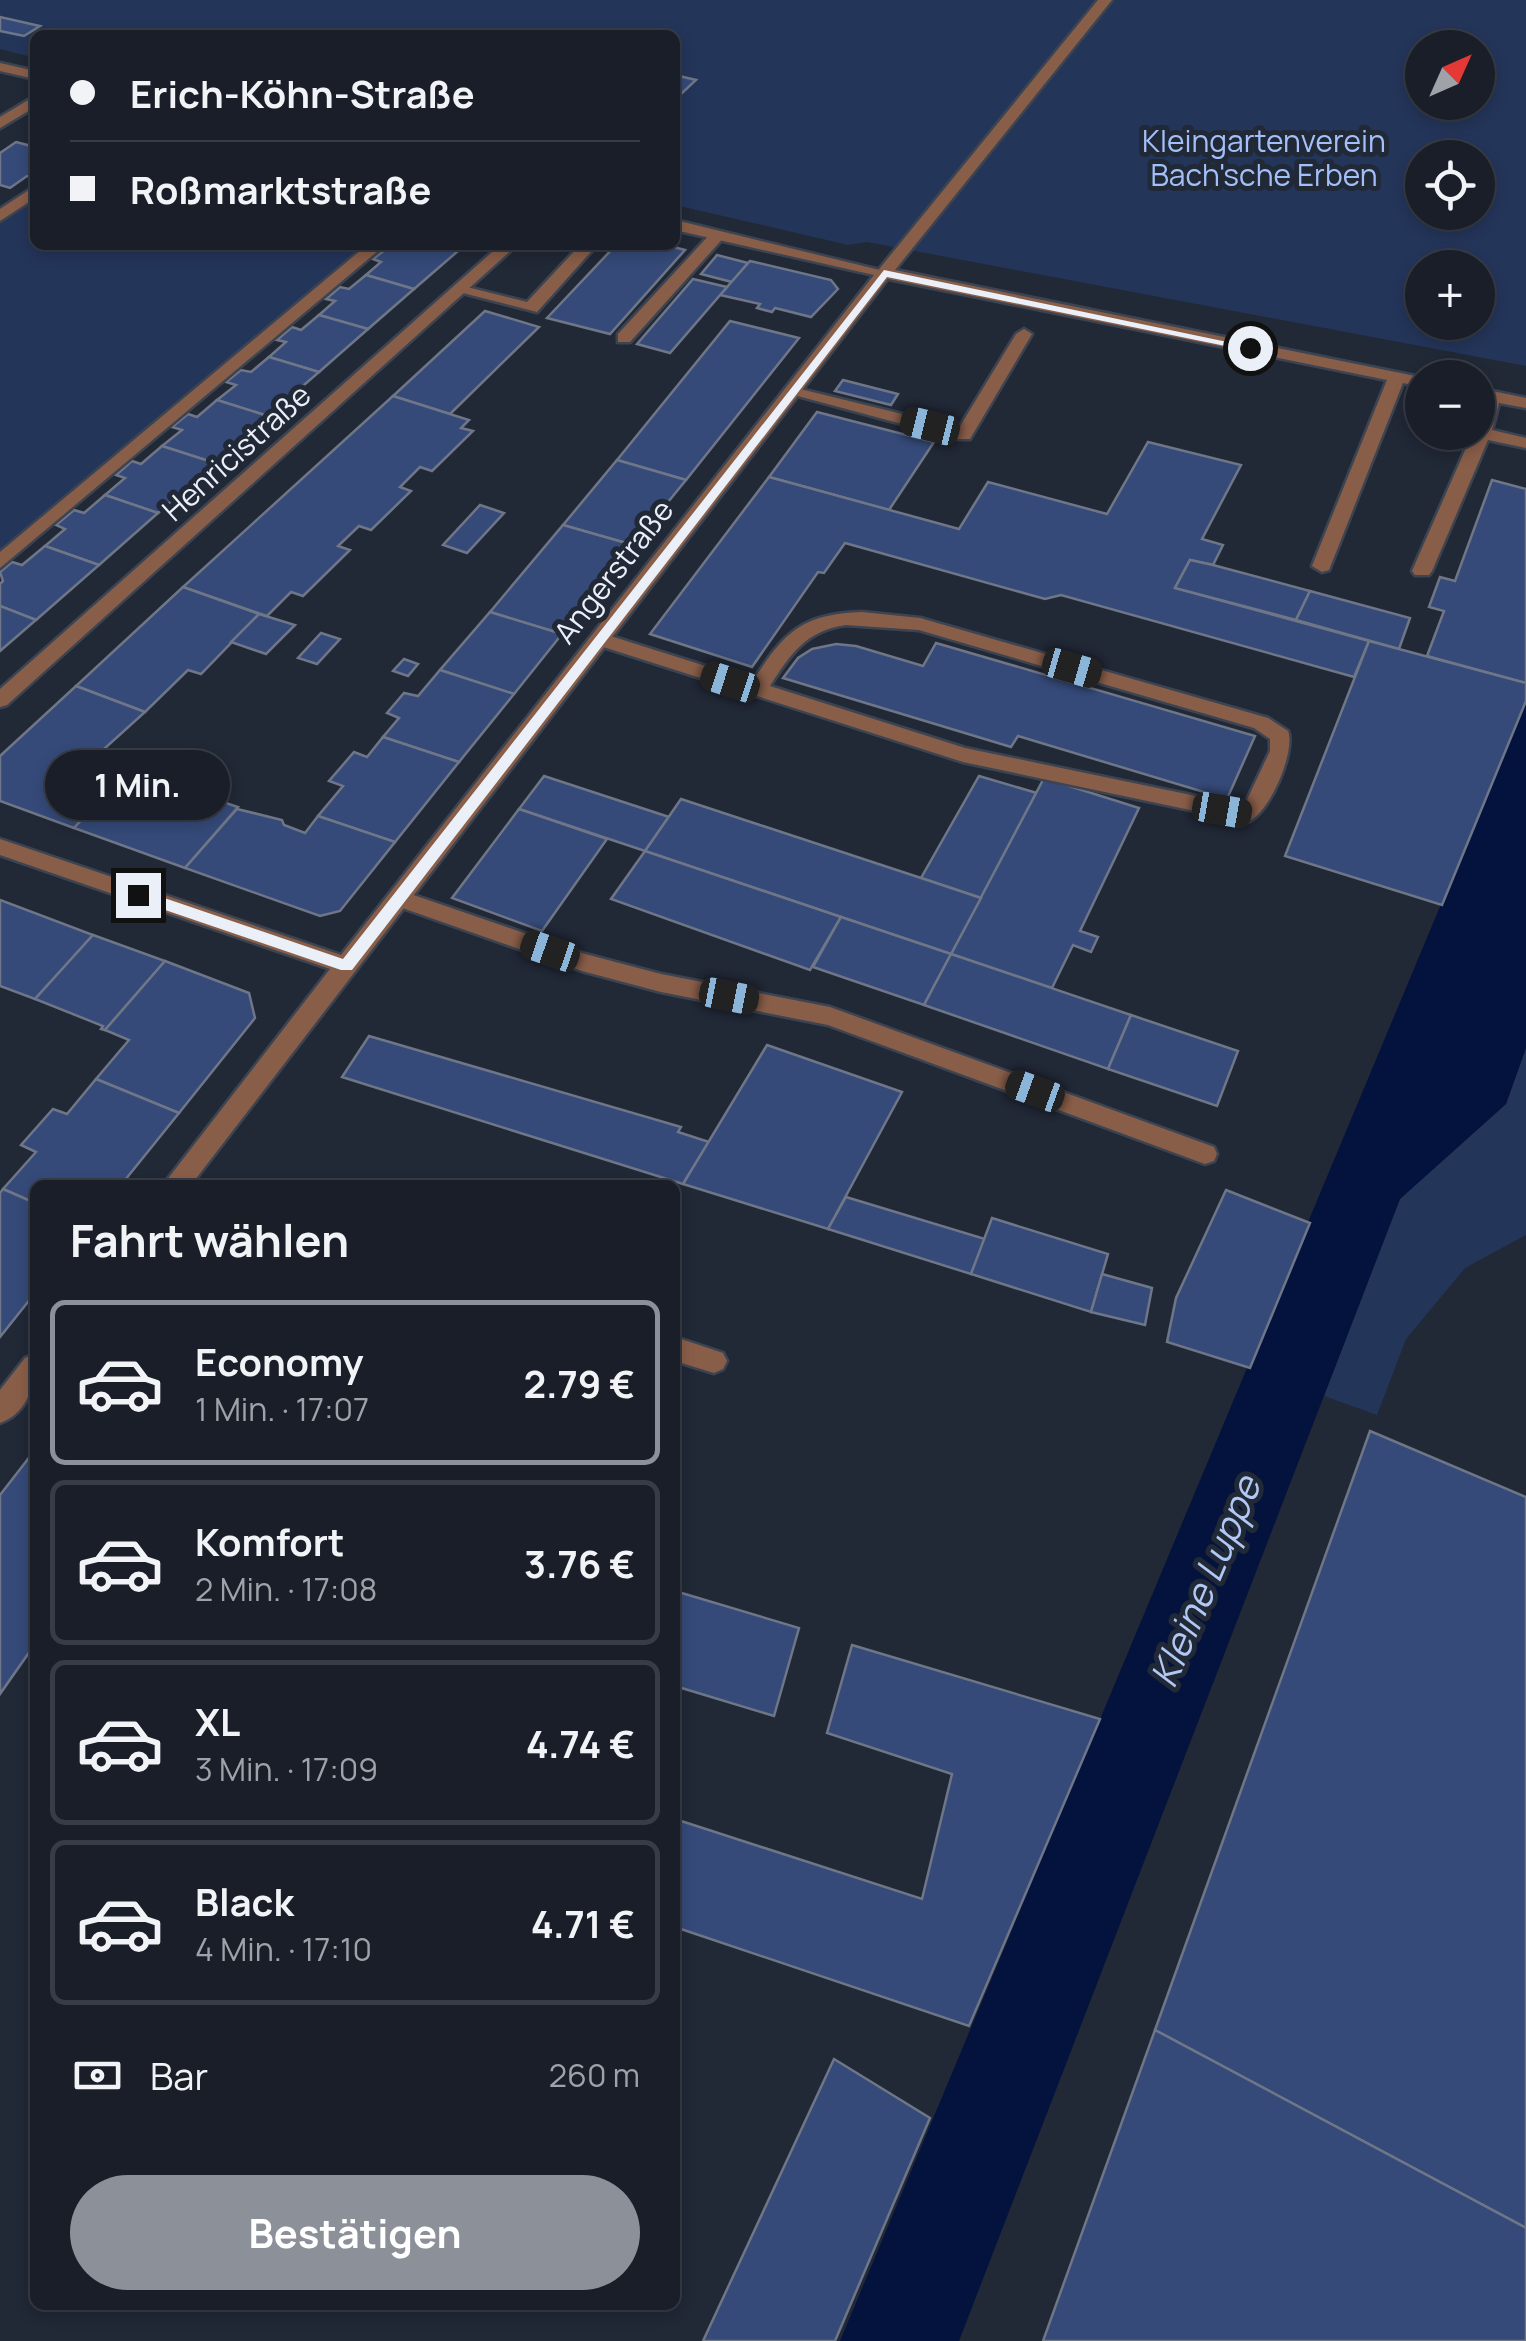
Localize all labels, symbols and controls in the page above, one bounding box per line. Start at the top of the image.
north arrow [1405,30,1495,120]
map controls [1405,30,1495,450]
text: Erich-Köhn-Straße [130,67,475,119]
park label: Kleingartenverein Bach'sche Erben [1142,120,1386,195]
button: locate [1405,140,1495,230]
text: Roßmarktstraße [130,163,431,215]
button: + [1405,250,1495,340]
route start [1228,326,1273,371]
button: − [1405,360,1495,450]
street label: Henricistraße [153,374,319,530]
car [897,404,963,448]
street label: Angerstraße [544,490,682,652]
car [1039,645,1105,691]
car [697,658,763,706]
callout: 1 Min. [46,750,230,820]
text: 1 Min. [94,763,181,807]
car [1190,790,1254,830]
route end [116,873,161,918]
car [517,927,583,975]
car [697,976,761,1016]
car [1002,1067,1068,1115]
text: Fahrt wählen [70,1209,349,1271]
text: Economy [195,1335,364,1387]
icon: car [75,1338,165,1428]
text: 2.79 € [523,1357,635,1409]
text: 1 Min. · 17:07 [195,1387,369,1431]
water label: Kleine Luppe [1136,1465,1273,1694]
text: Komfort [195,1515,344,1567]
icon: car [75,1518,165,1608]
text: 3.76 € [524,1537,635,1589]
text: 2 Min. · 17:08 [195,1567,377,1611]
text: XL [195,1695,240,1747]
icon: car [75,1698,165,1788]
text: 4.74 € [526,1717,635,1769]
text: 3 Min. · 17:09 [195,1747,378,1791]
text: Black [195,1875,294,1927]
icon: car [75,1878,165,1968]
text: 4.71 € [531,1897,635,1949]
text: 4 Min. · 17:10 [195,1927,372,1971]
icon: cash [70,2048,125,2103]
text: Bar [150,2049,208,2101]
text: 260 m [549,2053,640,2097]
button: Bestätigen [70,2175,640,2290]

